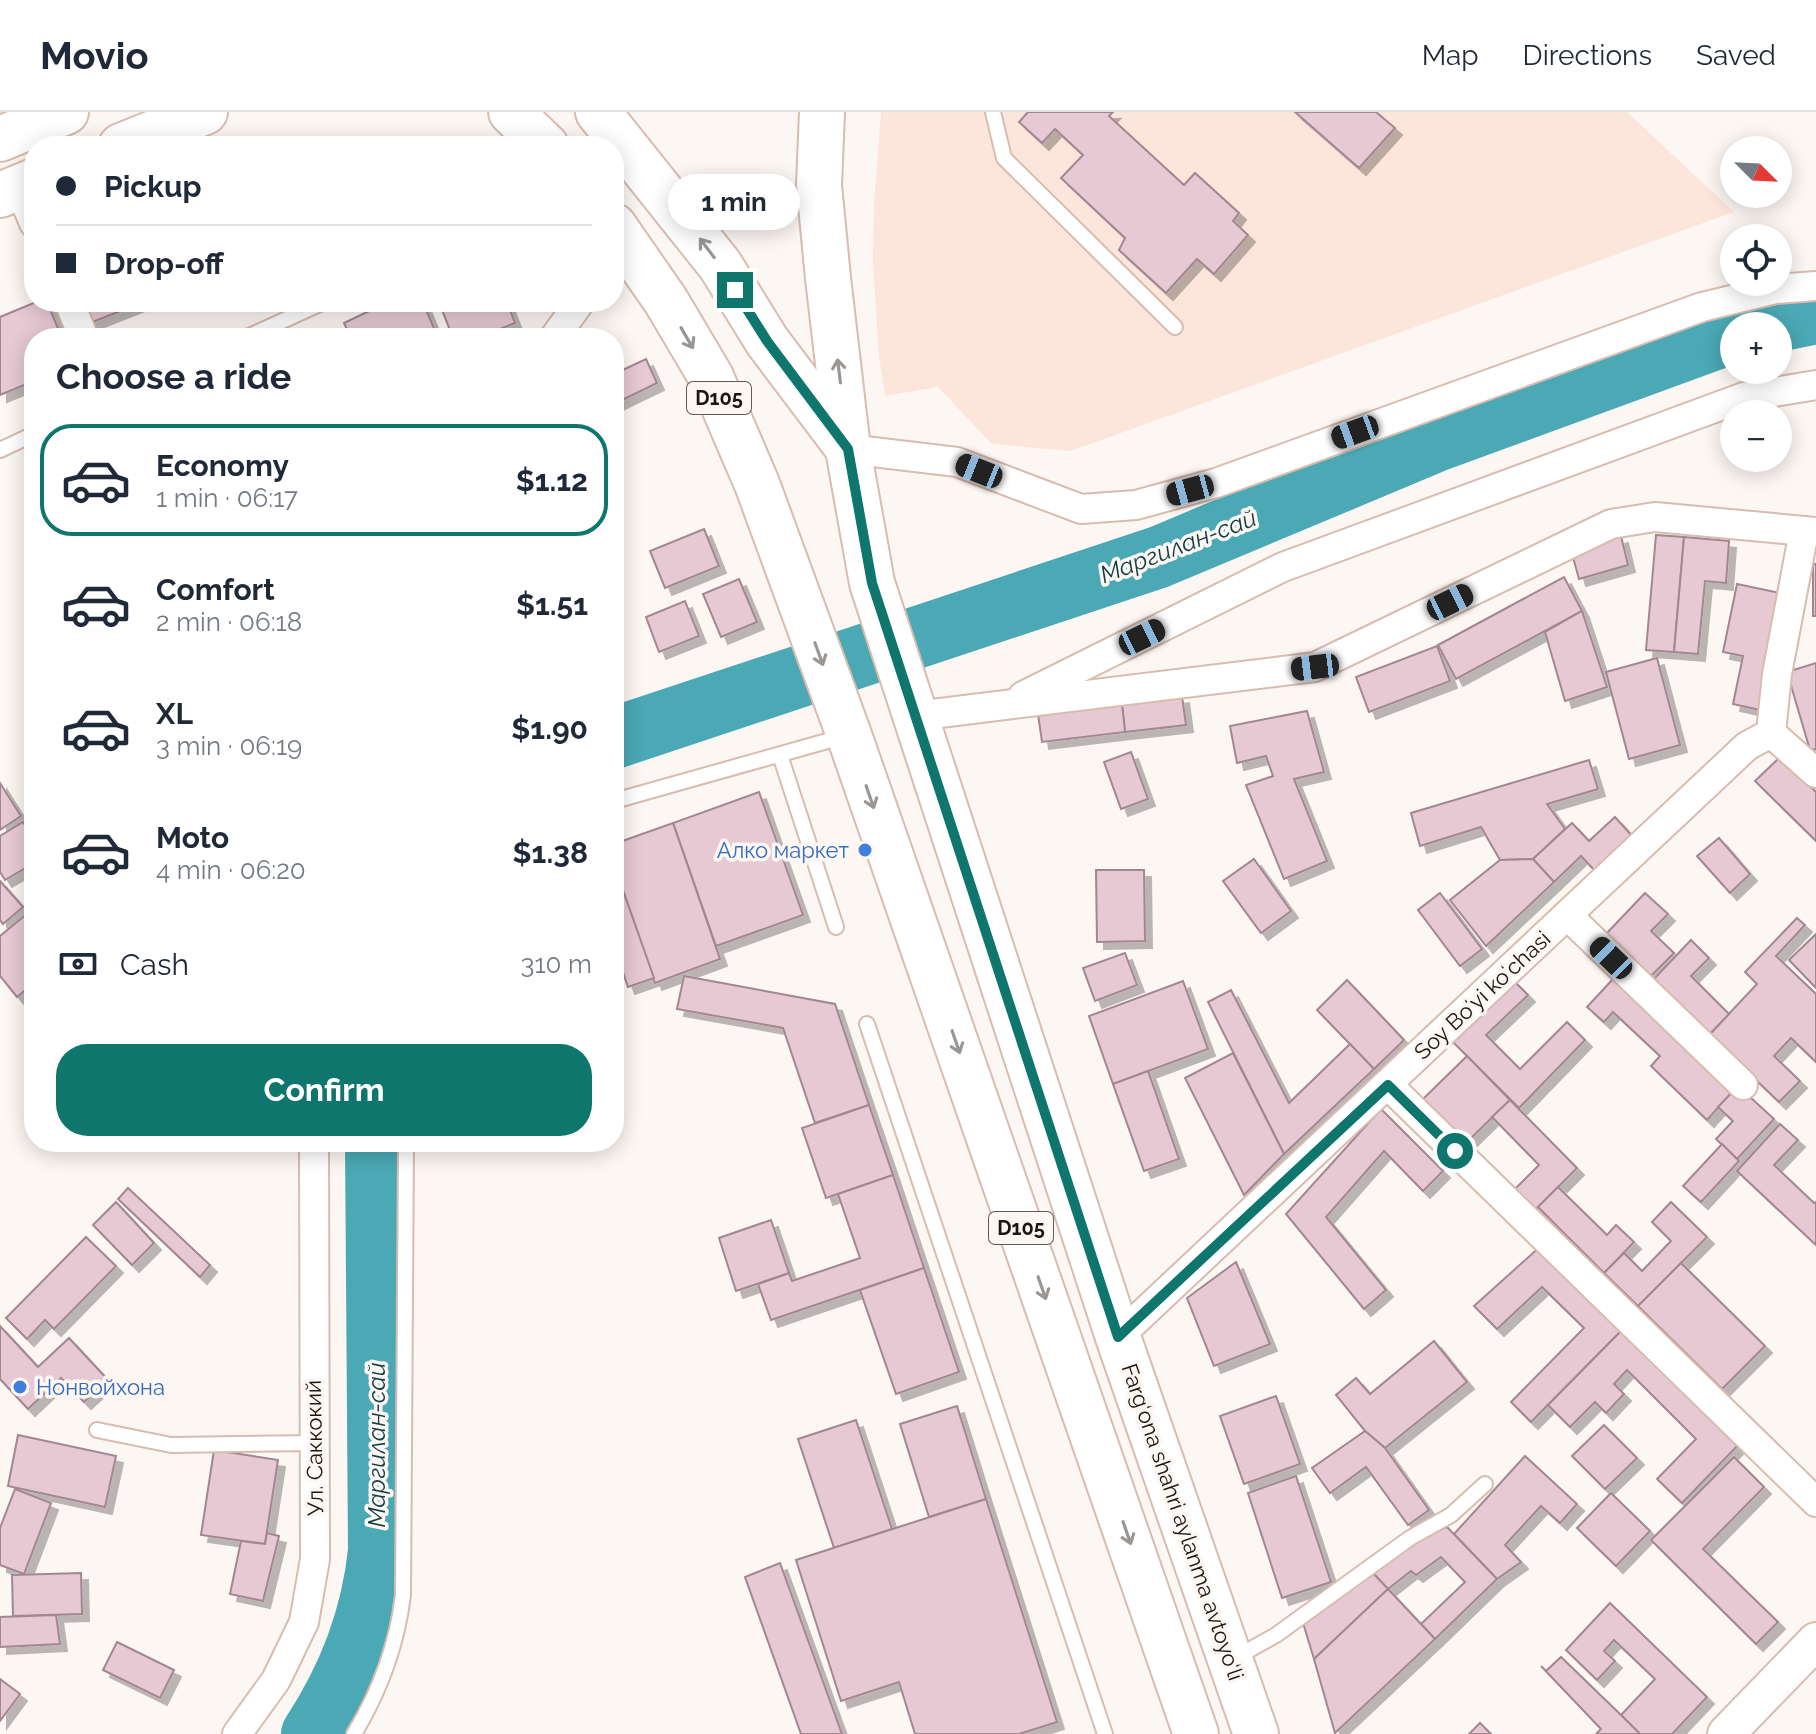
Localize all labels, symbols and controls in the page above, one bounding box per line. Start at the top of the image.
text: Movio [40,33,149,78]
text: Map [1422,39,1479,72]
text: Directions [1523,39,1652,72]
text: Saved [1696,39,1776,72]
north arrow [1720,136,1792,208]
map controls [1720,136,1792,472]
text: Pickup [104,169,202,204]
callout: 1 min [669,174,801,230]
text: 1 min [701,187,767,217]
button: locate [1720,224,1792,296]
one-way arrow [698,238,715,259]
text: Drop-off [104,246,224,281]
route end [717,272,753,308]
button: + [1720,312,1792,384]
one-way arrow [679,326,695,349]
text: Choose a ride [56,355,291,397]
one-way arrow [831,358,846,385]
road number: D105 [687,382,751,414]
button: − [1720,400,1792,472]
car [1328,413,1382,451]
icon: car [60,444,132,516]
text: Economy [156,448,289,483]
car [952,451,1006,491]
text: $1.12 [516,463,588,498]
car [1164,472,1216,508]
text: 1 min · 06:17 [156,483,298,513]
water label: Маргилан-сай [1096,503,1260,589]
icon: car [60,568,132,640]
text: Comfort [156,572,275,607]
car [1423,581,1477,623]
text: $1.51 [516,587,588,622]
text: 2 min · 06:18 [156,607,302,637]
car [1115,616,1169,658]
one-way arrow [813,642,827,666]
car [1290,652,1340,682]
icon: car [60,692,132,764]
text: XL [156,696,193,731]
text: $1.90 [511,711,588,746]
text: 3 min · 06:19 [156,731,302,761]
one-way arrow [864,784,879,809]
icon: car [60,816,132,888]
text: Moto [156,820,229,855]
text: $1.38 [513,835,588,870]
place label: Алко маркет [717,837,849,863]
marker: Алко маркет [856,841,874,859]
text: 4 min · 06:20 [156,855,306,885]
street label: Soy Boʻyi koʻchasi [1409,925,1555,1065]
car [1585,933,1637,983]
icon: cash [56,942,100,986]
text: Cash [120,947,189,982]
text: 310 m [521,949,592,979]
one-way arrow [950,1029,964,1054]
button: Confirm [56,1044,592,1136]
route start [1437,1133,1473,1169]
road number: D105 [989,1212,1053,1244]
one-way arrow [1035,1275,1050,1300]
street label: Farg‘ona shahri aylanma avtoyo‘li [1116,1360,1250,1684]
water label: Маргилан-сай [362,1362,391,1528]
place label: Нонвойхона [36,1374,165,1400]
marker: Нонвойхона [11,1378,29,1396]
street label: Ул. Саккокий [300,1380,328,1516]
one-way arrow [1121,1520,1136,1545]

